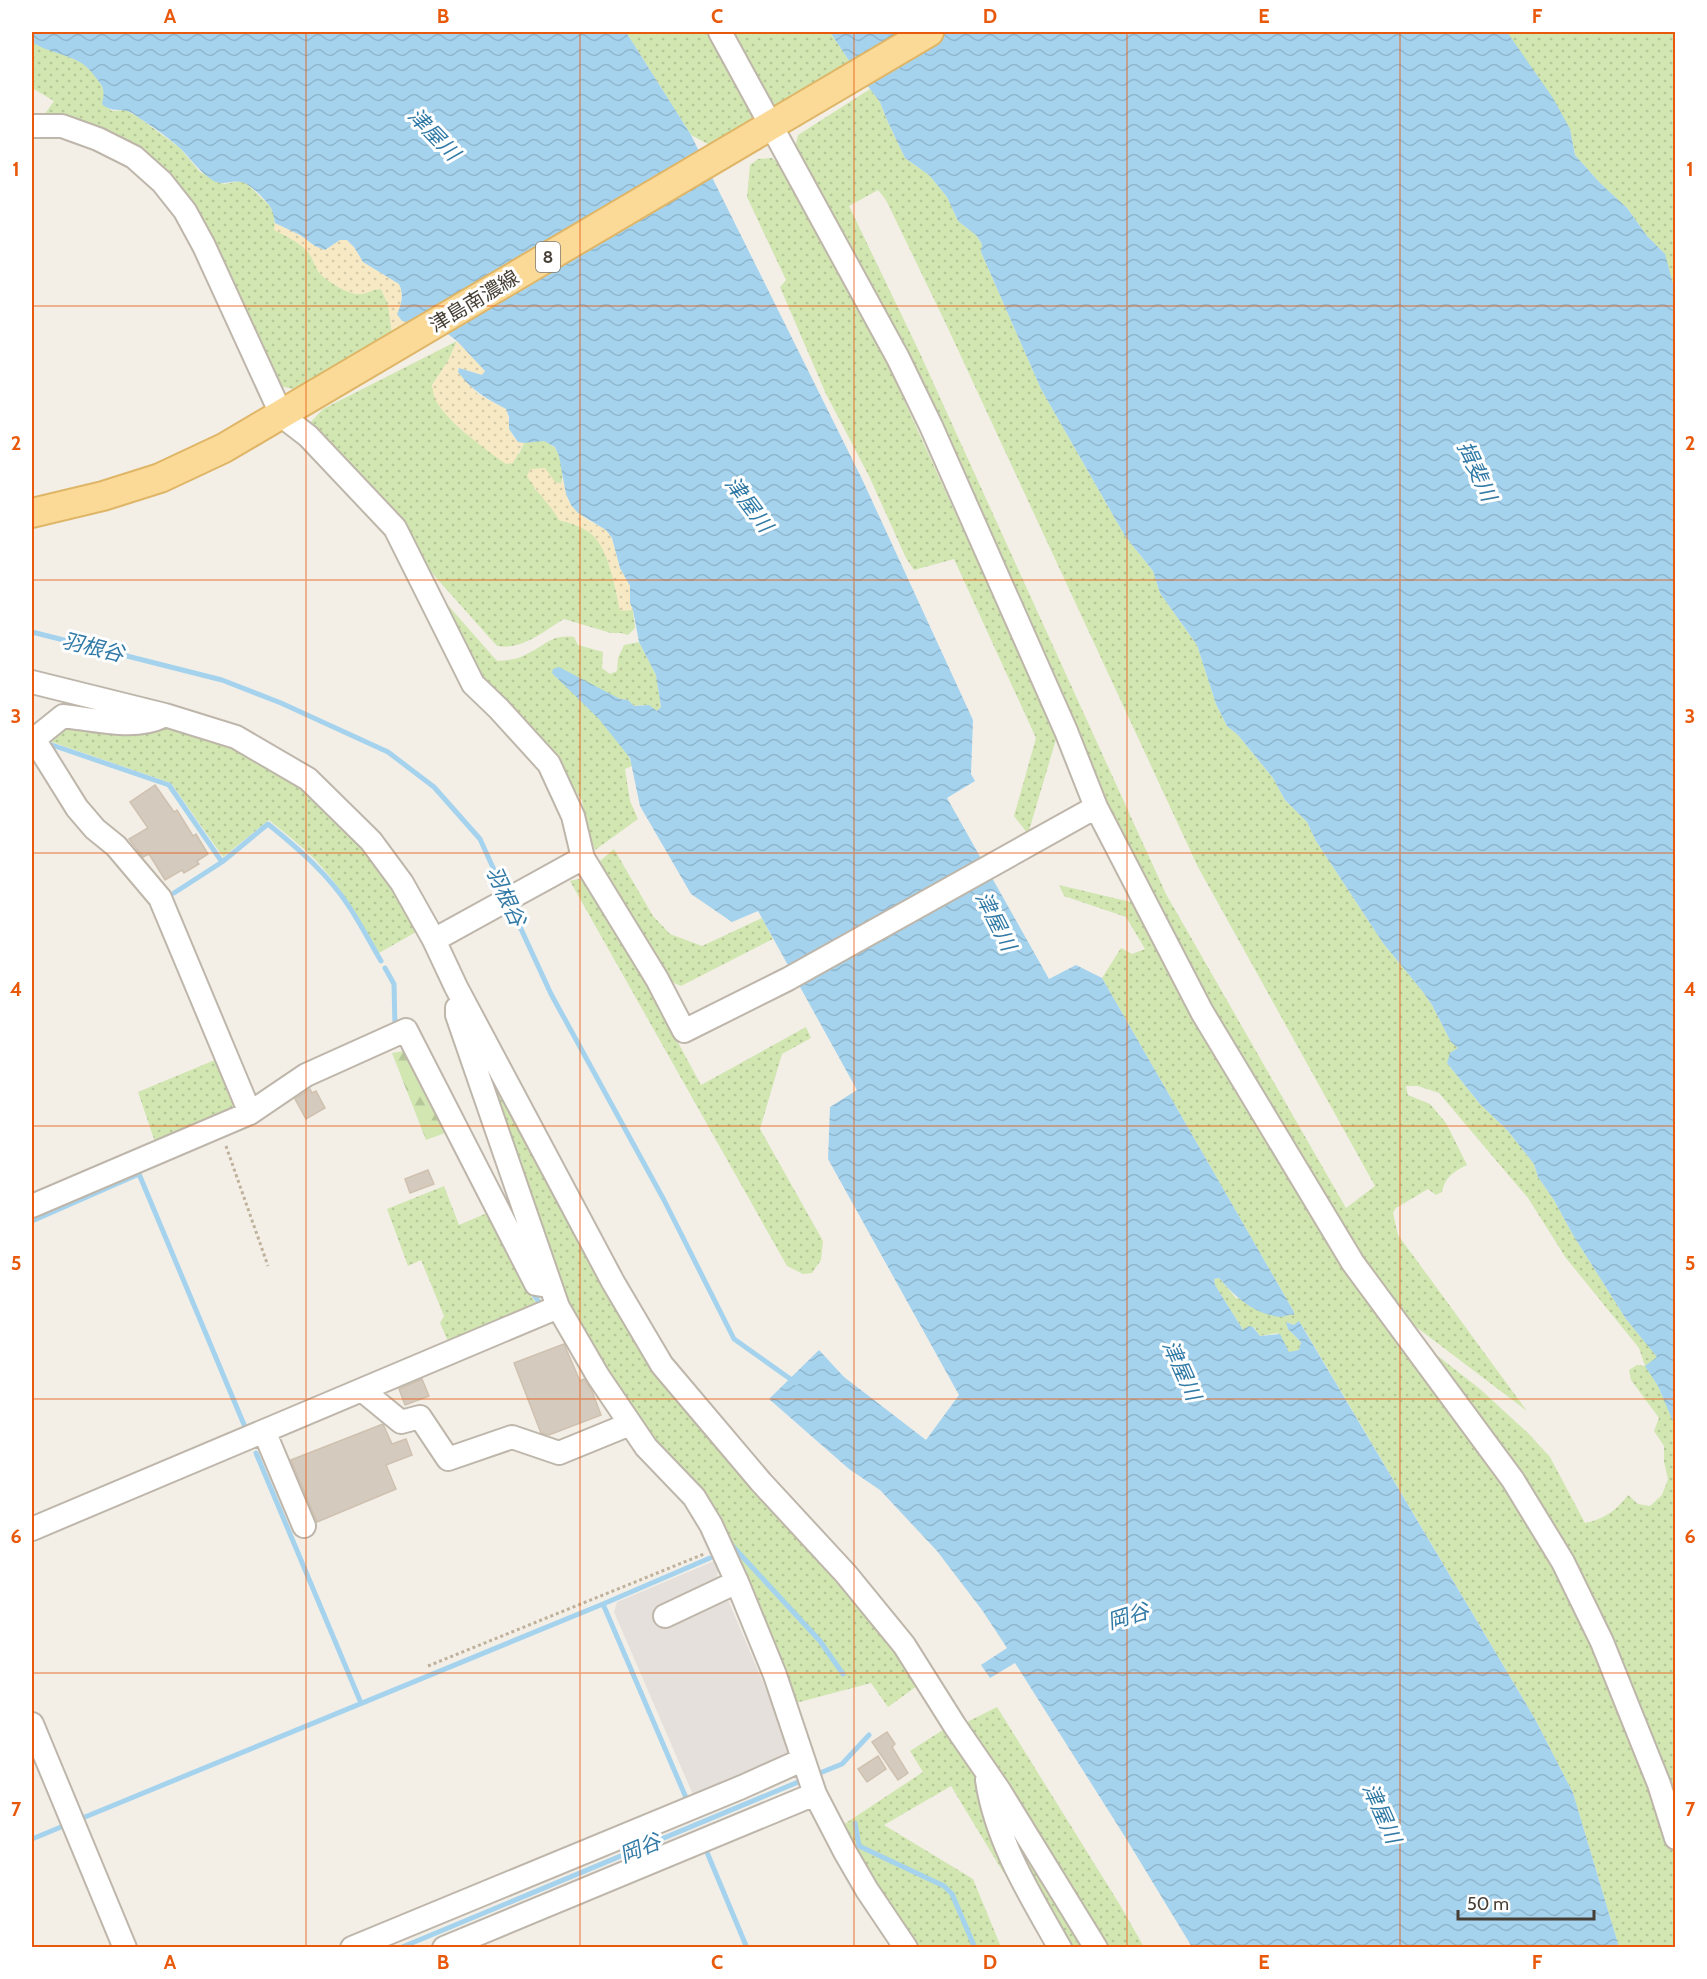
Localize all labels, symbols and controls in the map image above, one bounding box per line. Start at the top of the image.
text: A [164,4,177,28]
text: B [437,4,449,28]
text: C [711,4,723,28]
text: D [983,4,997,28]
text: E [1258,4,1270,28]
text: F [1532,4,1543,28]
water label: 津屋川 [403,103,466,167]
text: 1 [12,157,20,181]
text: 1 [1686,157,1694,181]
road number: 8 [536,242,560,272]
street label: 津島南濃線 [425,265,523,337]
text: 2 [11,431,21,455]
text: 2 [1685,431,1695,455]
water label: 揖斐川 [1452,437,1502,507]
water label: 津屋川 [720,471,779,538]
water label: 羽根谷 [59,627,129,667]
text: 3 [11,704,21,728]
text: 3 [1685,704,1695,728]
water label: 羽根谷 [481,862,531,932]
water label: 津屋川 [971,887,1022,957]
text: 4 [10,977,22,1001]
text: 4 [1684,977,1696,1001]
text: 5 [11,1251,21,1275]
text: 5 [1685,1251,1695,1275]
water label: 津屋川 [1158,1336,1207,1406]
text: 6 [10,1524,22,1548]
text: 6 [1684,1524,1696,1548]
water label: 岡谷 [1104,1597,1154,1634]
water label: 津屋川 [1358,1779,1407,1849]
text: 7 [11,1797,22,1821]
text: 7 [1685,1797,1696,1821]
water label: 岡谷 [616,1828,666,1868]
scale bar [1458,1883,1594,1921]
text: 50 m [1467,1893,1509,1915]
text: A [164,1950,177,1974]
text: B [437,1950,449,1974]
text: C [711,1950,723,1974]
text: D [983,1950,997,1974]
text: E [1258,1950,1270,1974]
text: F [1532,1950,1543,1974]

